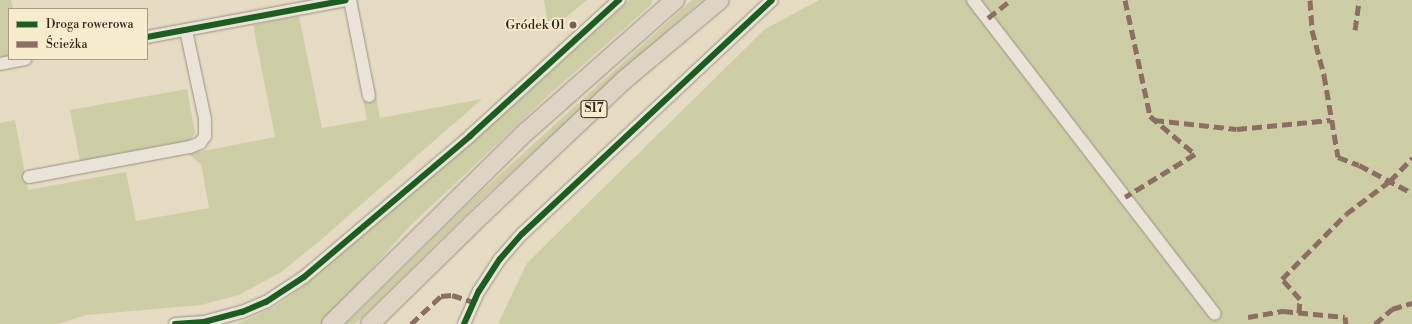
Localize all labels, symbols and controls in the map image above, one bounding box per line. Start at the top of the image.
legend [8,8,148,60]
text: Droga rowerowa [46,17,134,32]
place label: Gródek 01 [505,17,565,33]
marker: Gródek 01 [568,20,578,30]
text: Ścieżka [46,37,87,52]
road number: S17 [580,99,608,119]

